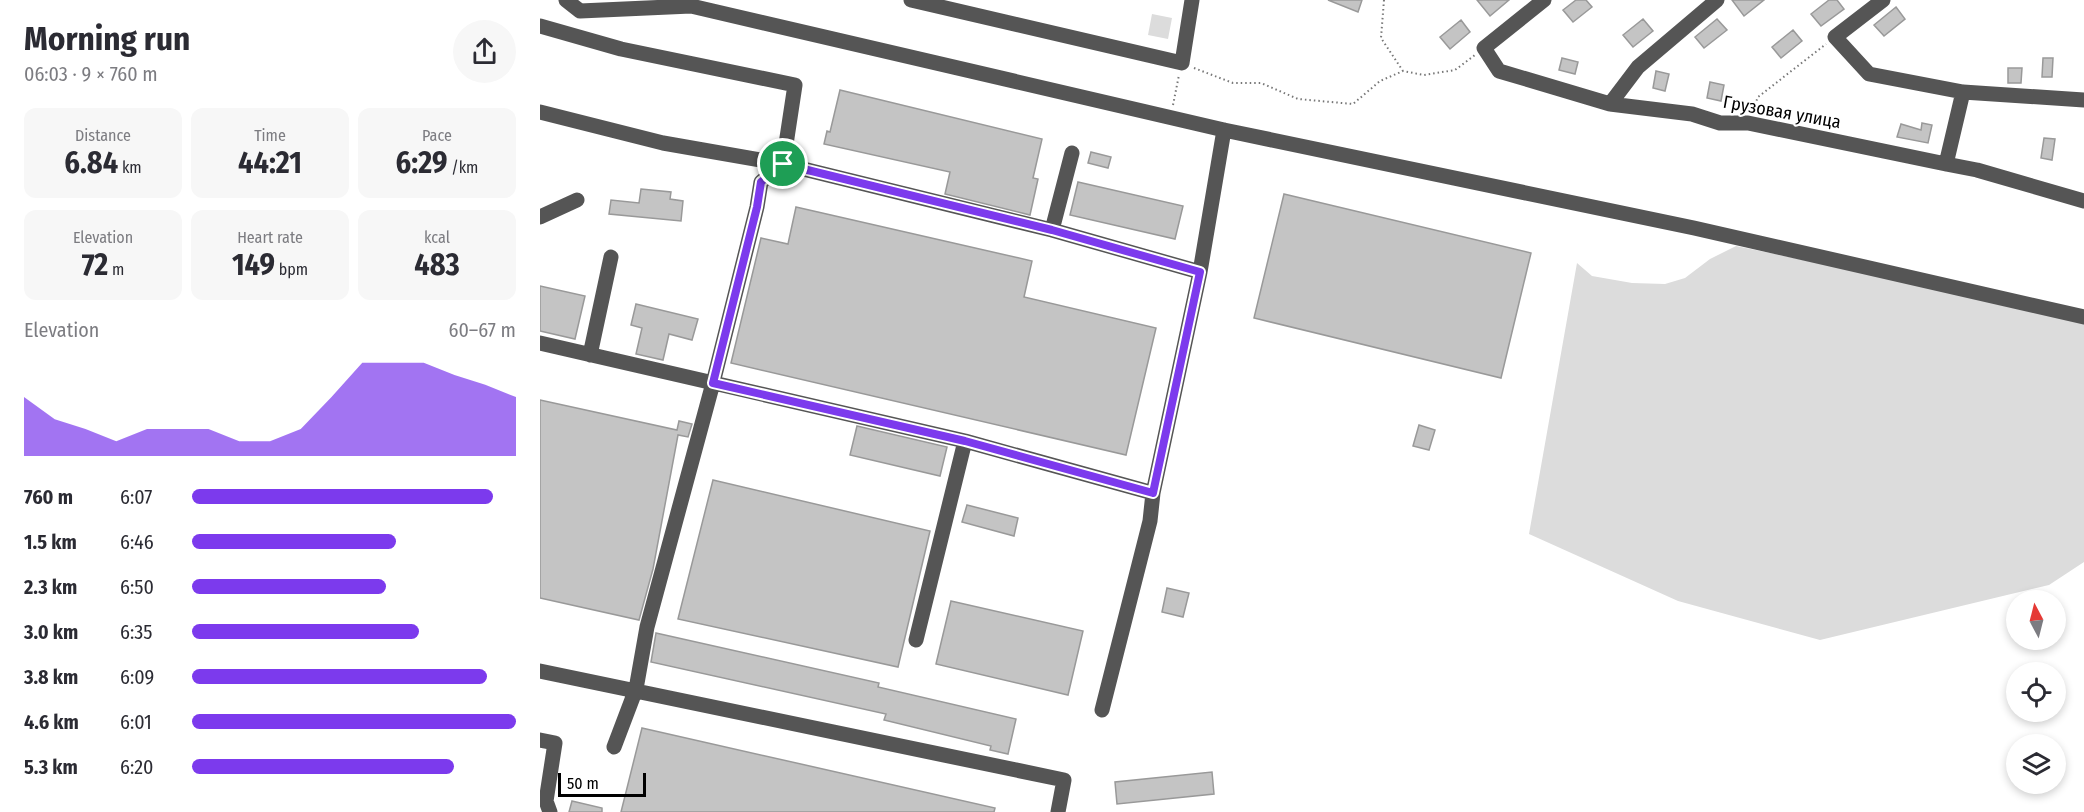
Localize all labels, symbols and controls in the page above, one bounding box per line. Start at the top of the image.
text: Morning run [24,19,190,59]
button: share [453,20,516,83]
text: 06:03 · 9 × 760 m [24,62,158,86]
street label: Грузовая улица [1721,91,1843,133]
text: Distance [75,126,131,145]
text: Time [254,126,286,145]
text: Pace [422,126,452,145]
pin [757,138,808,189]
text: 6.84 [64,145,118,181]
text: 44:21 [238,145,302,181]
text: 6:29 [396,145,447,181]
icon: arrive [766,147,799,180]
text: km [118,158,142,177]
text: /km [447,158,478,177]
text: Elevation [73,228,133,247]
text: Heart rate [237,228,303,247]
text: kcal [424,228,450,247]
text: 72 [82,247,108,283]
text: 149 [232,247,275,283]
text: 483 [414,247,460,283]
text: m [108,260,124,279]
text: bpm [275,260,308,279]
text: Elevation [24,318,99,342]
text: 60–67 m [448,318,516,342]
text: 760 m [24,485,73,509]
text: 6:07 [120,485,152,509]
text: 1.5 km [24,530,77,554]
text: 6:46 [120,530,154,554]
text: 2.3 km [24,575,77,599]
text: 6:50 [120,575,154,599]
north arrow [2006,590,2066,650]
map controls [2006,590,2066,794]
text: 3.0 km [24,620,78,644]
text: 6:35 [120,620,153,644]
button: locate [2006,662,2066,722]
text: 3.8 km [24,665,78,689]
text: 6:09 [120,665,154,689]
text: 4.6 km [24,710,79,734]
text: 6:01 [120,710,152,734]
button: layers [2006,734,2066,794]
text: 5.3 km [24,755,78,779]
text: 6:20 [120,755,153,779]
scale bar [558,770,646,798]
text: 50 m [567,774,599,793]

